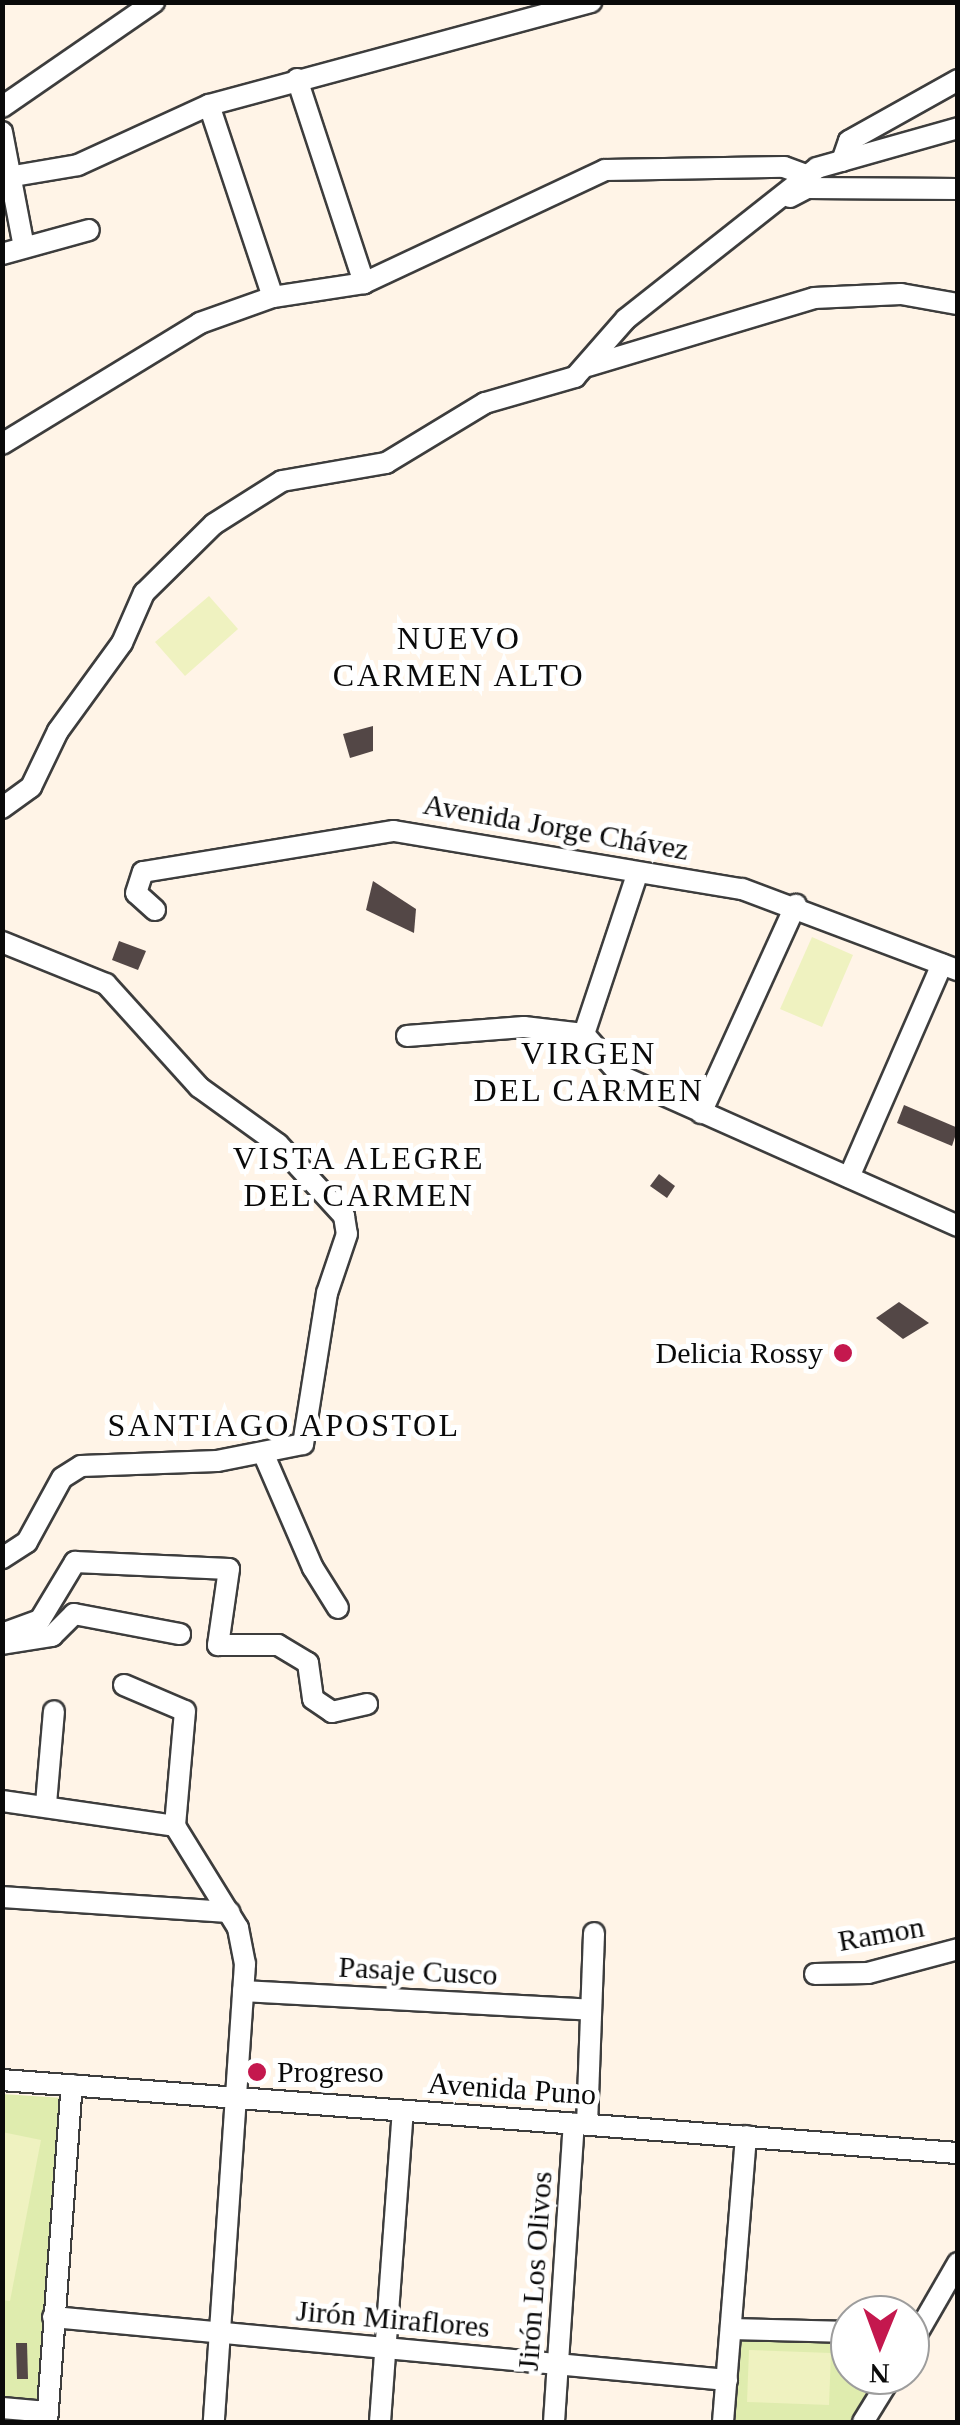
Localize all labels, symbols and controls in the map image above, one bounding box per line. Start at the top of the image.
district label: NUEVO CARMEN ALTO [332,620,586,695]
street label: Avenida Jorge Chávez [421,786,691,868]
district label: VIRGEN DEL CARMEN [473,1035,705,1110]
district label: VISTA ALEGRE DEL CARMEN [231,1140,487,1215]
place label: Delicia Rossy [656,1335,823,1371]
marker: Delicia Rossy [832,1342,854,1364]
district label: SANTIAGO APOSTOL [107,1406,461,1444]
street label: Ramon [835,1909,927,1959]
street label: Pasaje Cusco [338,1949,498,1993]
place label: Progreso [277,2054,384,2090]
marker: Progreso [246,2061,268,2083]
street label: Avenida Puno [427,2065,597,2113]
street label: Jirón Los Olivos [510,2170,560,2372]
street label: Jirón Miraflores [295,2293,491,2345]
north arrow [830,2295,930,2395]
text: N [869,2358,890,2389]

